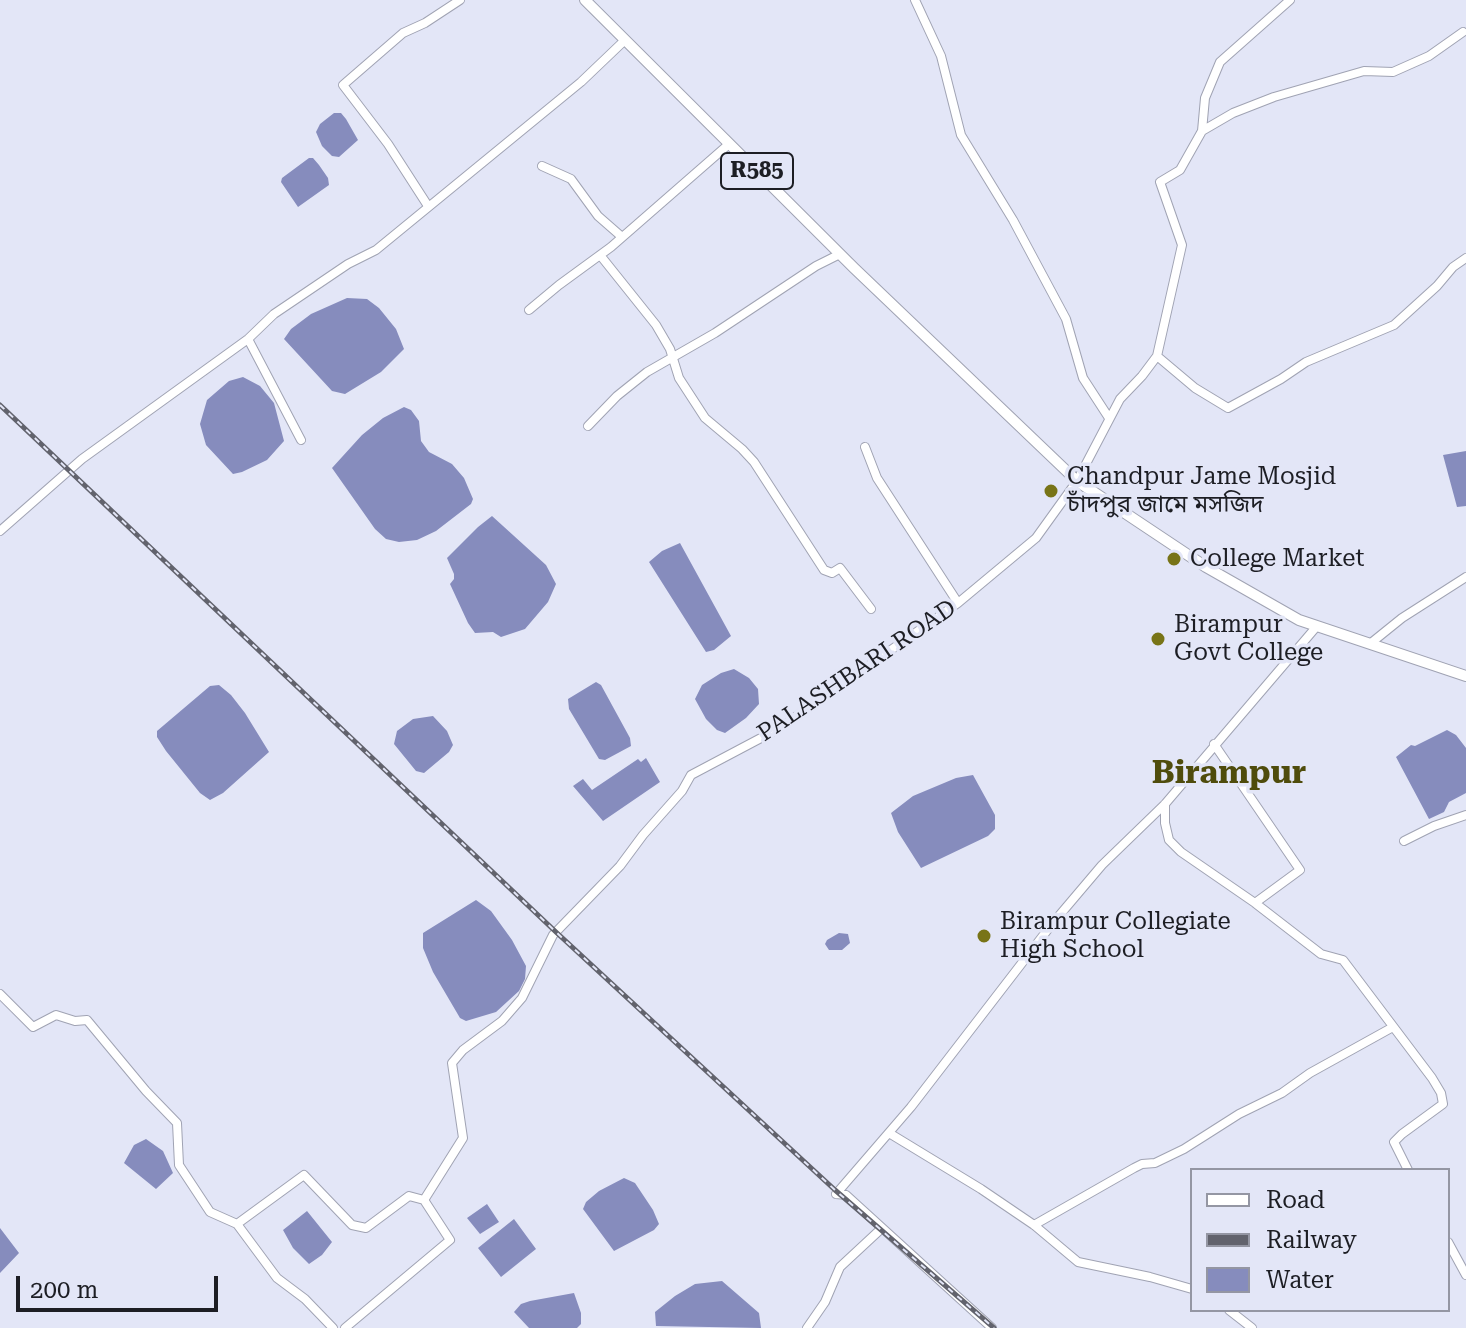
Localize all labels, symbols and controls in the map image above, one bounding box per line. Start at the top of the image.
road number: R585 [721,153,793,189]
place label: Chandpur Jame Mosjid চাঁদপুর জামে মসজিদ [1067,463,1336,519]
marker: Chandpur Jame Mosjid চাঁদপুর জামে মসজিদ [1042,482,1060,500]
place label: College Market [1190,545,1364,573]
marker: College Market [1165,550,1183,568]
street label: PALASHBARI ROAD [752,594,962,748]
place label: Birampur Govt College [1174,611,1323,667]
marker: Birampur Govt College [1149,630,1167,648]
district label: Birampur [1152,755,1306,793]
place label: Birampur Collegiate High School [1000,908,1231,964]
marker: Birampur Collegiate High School [975,927,993,945]
legend [1190,1168,1450,1312]
text: Road [1266,1186,1325,1214]
text: Railway [1266,1226,1357,1254]
scale bar [20,1260,222,1310]
text: Water [1266,1266,1334,1294]
text: 200 m [30,1276,98,1304]

